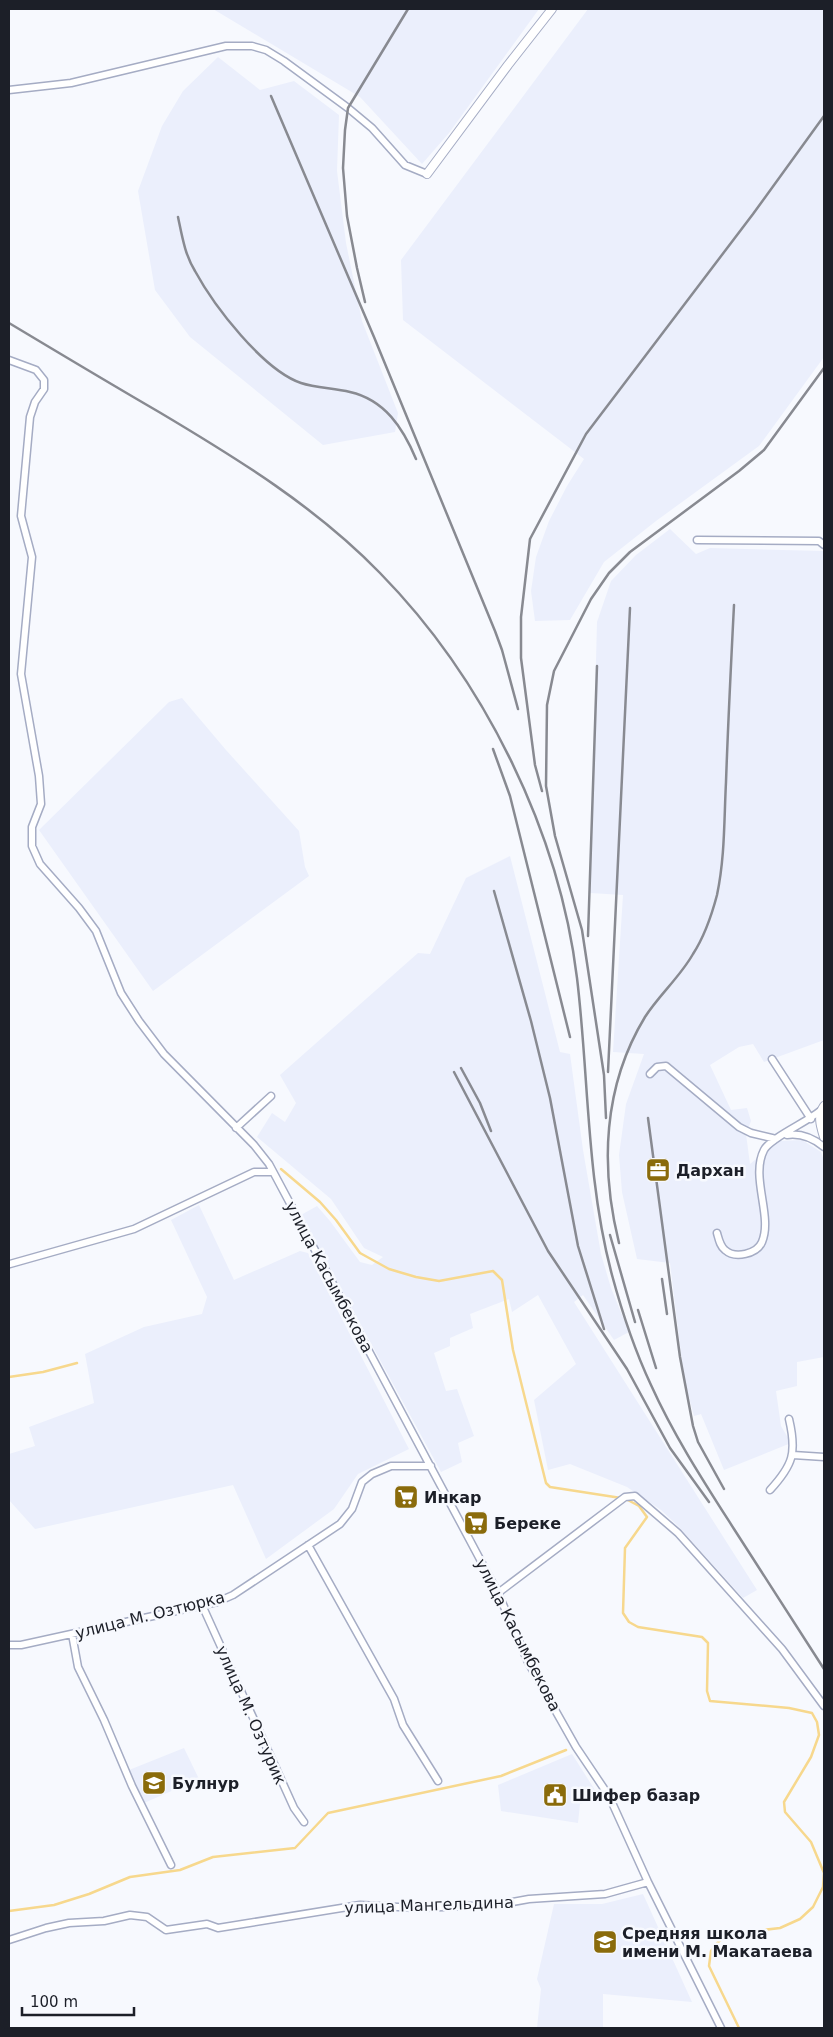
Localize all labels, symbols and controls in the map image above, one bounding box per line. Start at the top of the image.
office icon: Дархан [645,1157,671,1183]
place label: Дархан [676,1161,745,1180]
street label: улица Касымбекова [281,1198,377,1356]
supermarket icon: Инкар [393,1484,419,1510]
place label: Инкар [424,1488,482,1507]
supermarket icon: Береке [463,1510,489,1536]
place label: Береке [494,1514,561,1533]
street label: улица Касымбекова [471,1555,565,1715]
street label: улица М. Озтюрка [73,1587,227,1643]
street label: улица М. Озтурик [212,1643,290,1788]
school or university icon: Булнур [141,1770,167,1796]
place label: Булнур [172,1774,239,1793]
public building icon: Шифер базар [542,1782,568,1808]
place label: Шифер базар [572,1786,700,1805]
street label: улица Мангельдина [344,1893,514,1917]
place label: Средняя школа имени М. Макатаева [622,1924,813,1961]
school or university icon: Средняя школа имени М. Макатаева [592,1929,618,1955]
scale bar [22,1984,135,2016]
text: 100 m [30,1993,78,2011]

